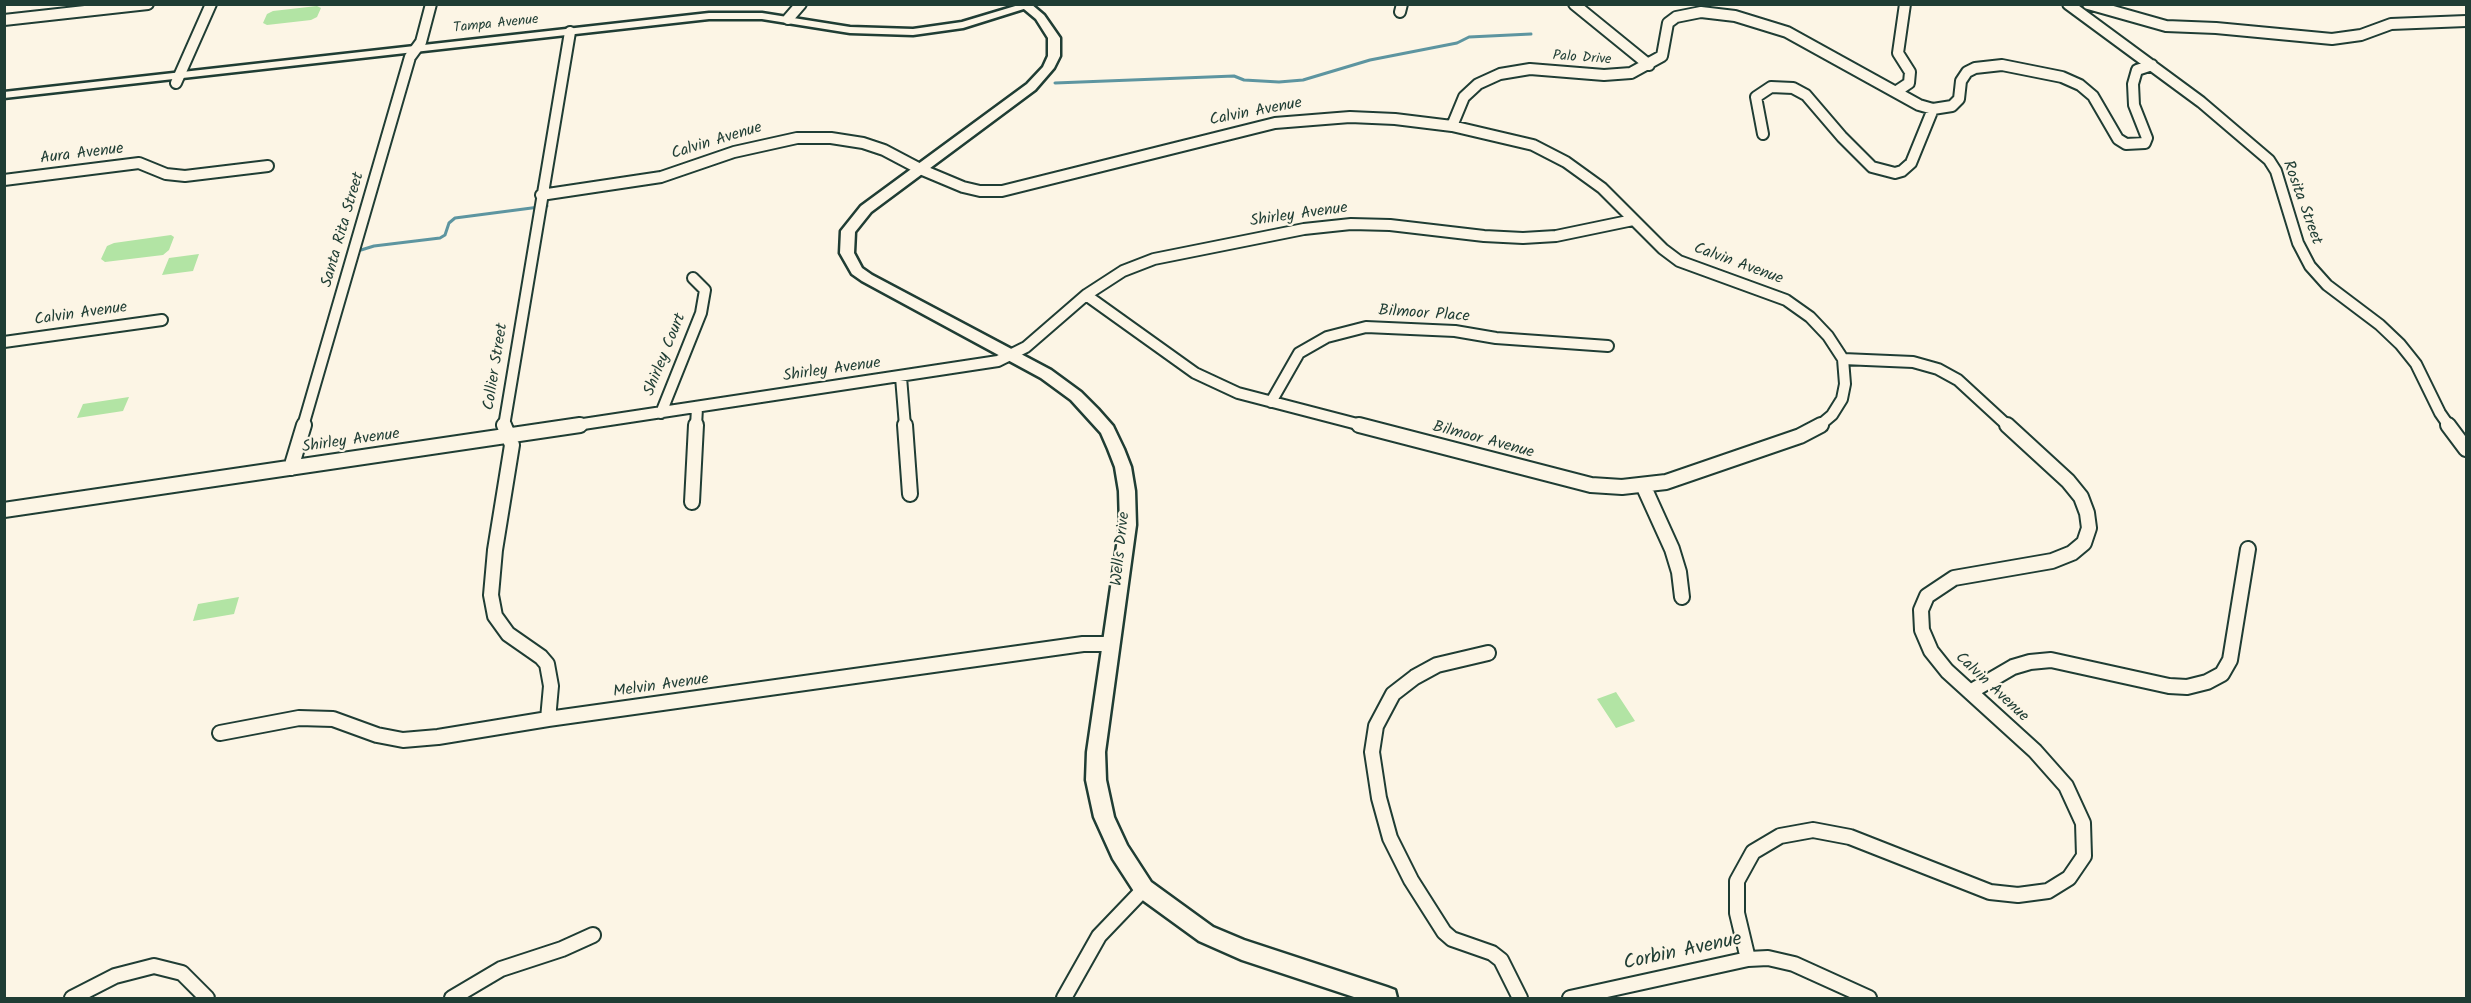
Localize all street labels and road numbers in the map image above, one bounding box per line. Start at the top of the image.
street label: Tampa Avenue [453,12,539,38]
street label: Palo Drive [1552,49,1612,69]
street label: Calvin Avenue [1208,95,1304,131]
street label: Calvin Avenue [669,119,765,165]
street label: Aura Avenue [39,140,125,170]
street label: Rosita Street [2277,158,2325,248]
street label: Santa Rita Street [318,170,370,290]
street label: Shirley Avenue [1249,200,1349,232]
street label: Calvin Avenue [1691,240,1785,290]
street label: Calvin Avenue [33,299,129,331]
street label: Bilmoor Place [1378,302,1470,328]
street label: Shirley Court [641,311,691,399]
street label: Collier Street [481,322,513,412]
street label: Shirley Avenue [782,355,882,387]
street label: Bilmoor Avenue [1430,418,1536,464]
street label: Shirley Avenue [301,426,401,458]
street label: Wells Drive [1109,511,1135,587]
street label: Calvin Avenue [1950,649,2032,727]
street label: Melvin Avenue [612,671,710,703]
street label: Corbin Avenue [1622,929,1744,977]

